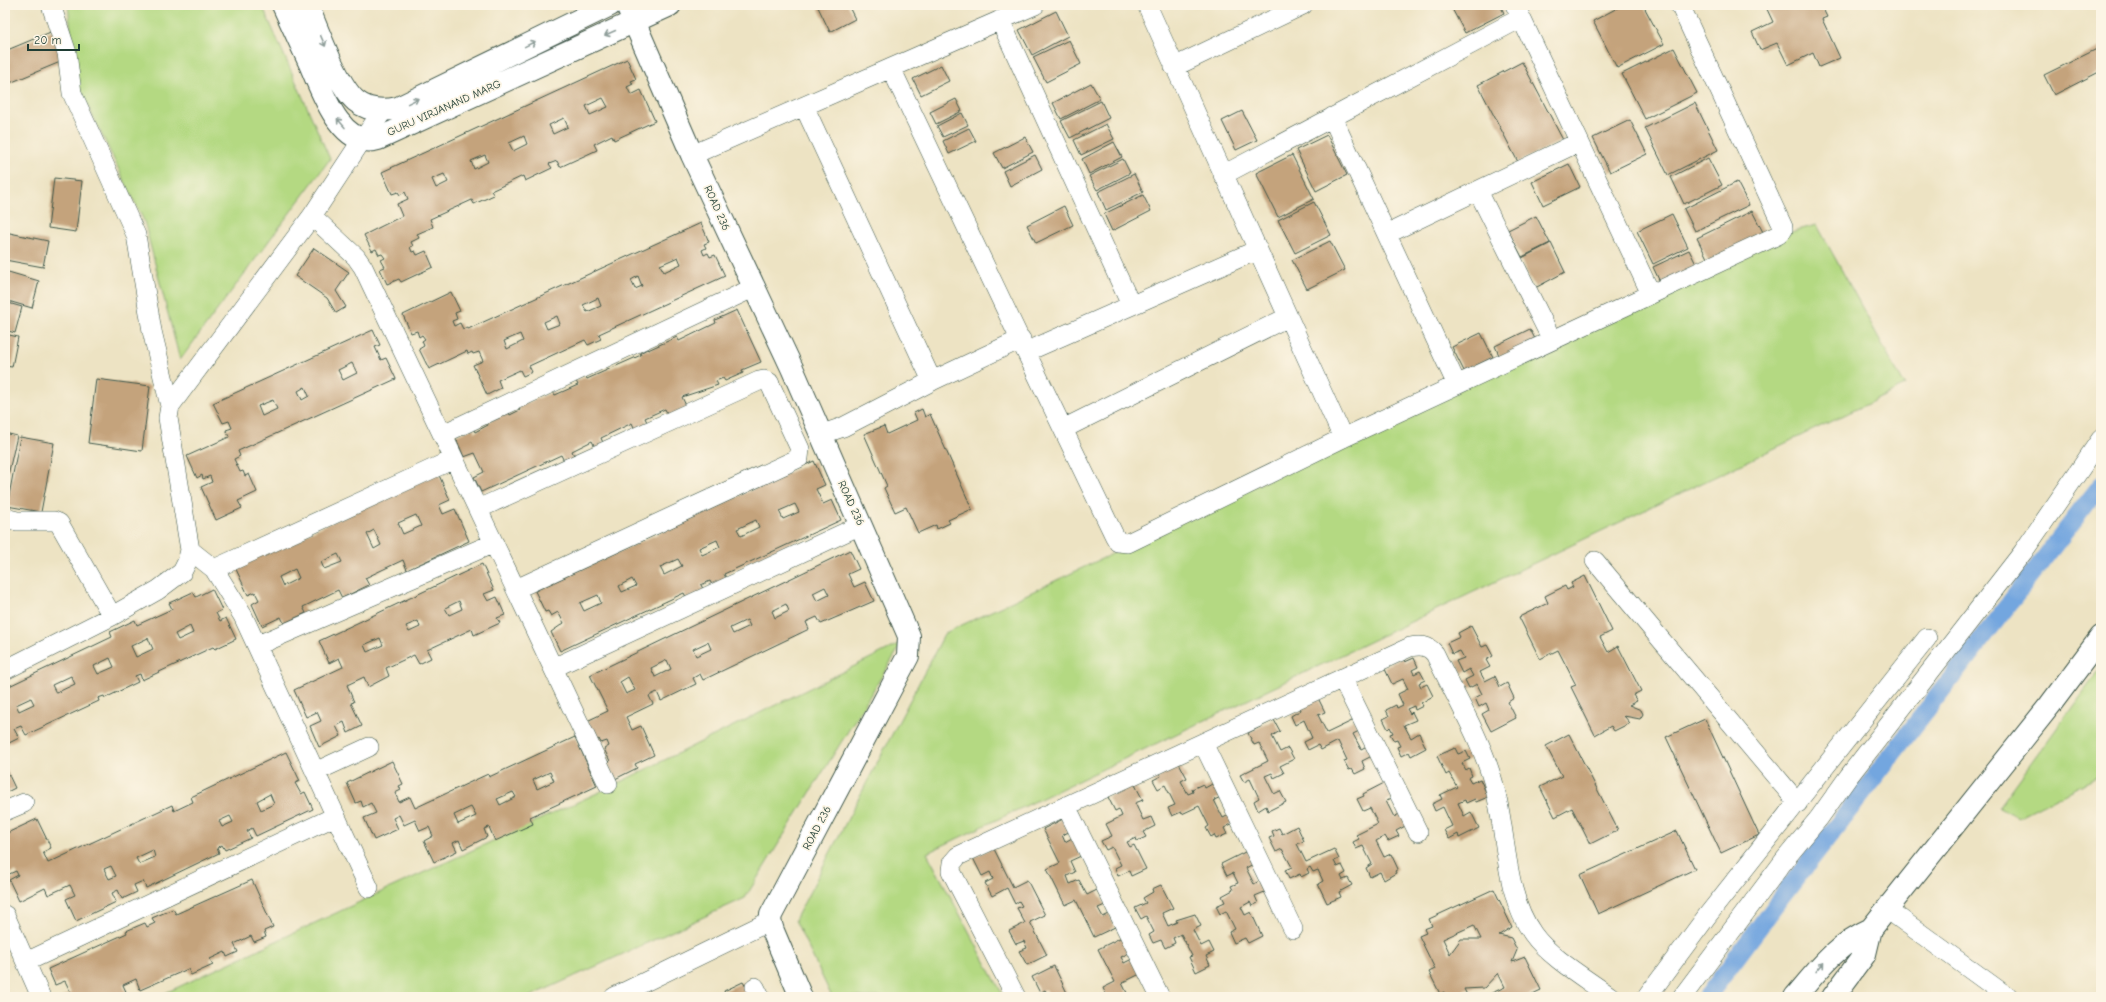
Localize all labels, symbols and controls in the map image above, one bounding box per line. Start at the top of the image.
scale bar [28,26,79,52]
one-way arrow [604,30,616,37]
text: 20 m [34,33,62,47]
one-way arrow [320,34,327,46]
one-way arrow [523,40,535,47]
street label: GURU VIRJANAND MARG [385,77,503,139]
one-way arrow [406,97,418,104]
one-way arrow [336,118,345,129]
street label: ROAD 236 [701,183,733,233]
street label: ROAD 236 [835,479,867,527]
street label: ROAD 236 [800,804,834,852]
one-way arrow [1815,962,1824,972]

